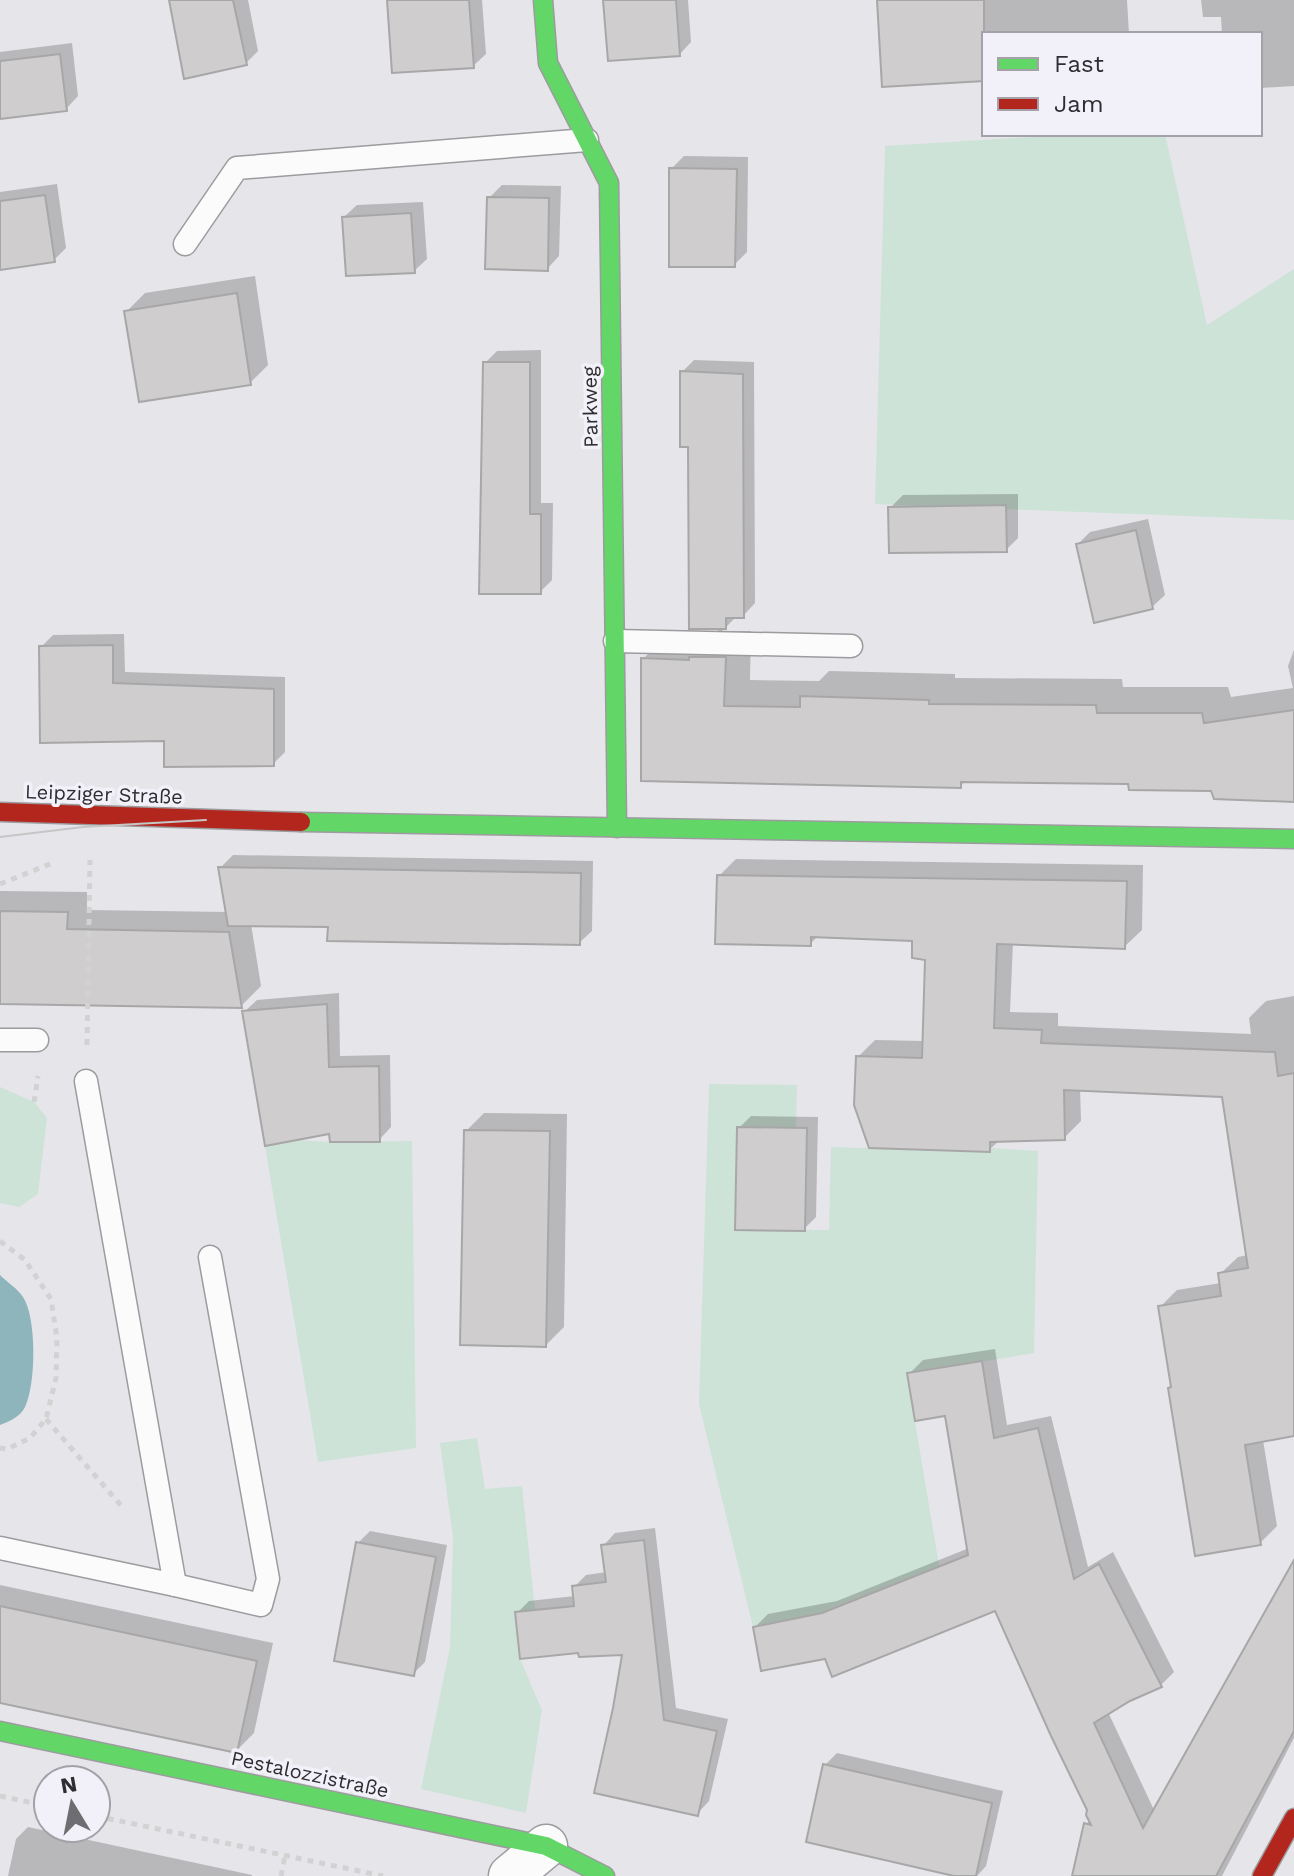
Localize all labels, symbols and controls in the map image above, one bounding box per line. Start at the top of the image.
legend [982,32,1262,136]
text: Fast [1054,50,1104,78]
text: Jam [1054,90,1104,118]
street label: Parkweg [577,366,603,448]
street label: Leipziger Straße [25,779,183,809]
street label: Pestalozzistraße [229,1746,391,1802]
north arrow [32,1764,112,1844]
text: N [58,1771,79,1799]

